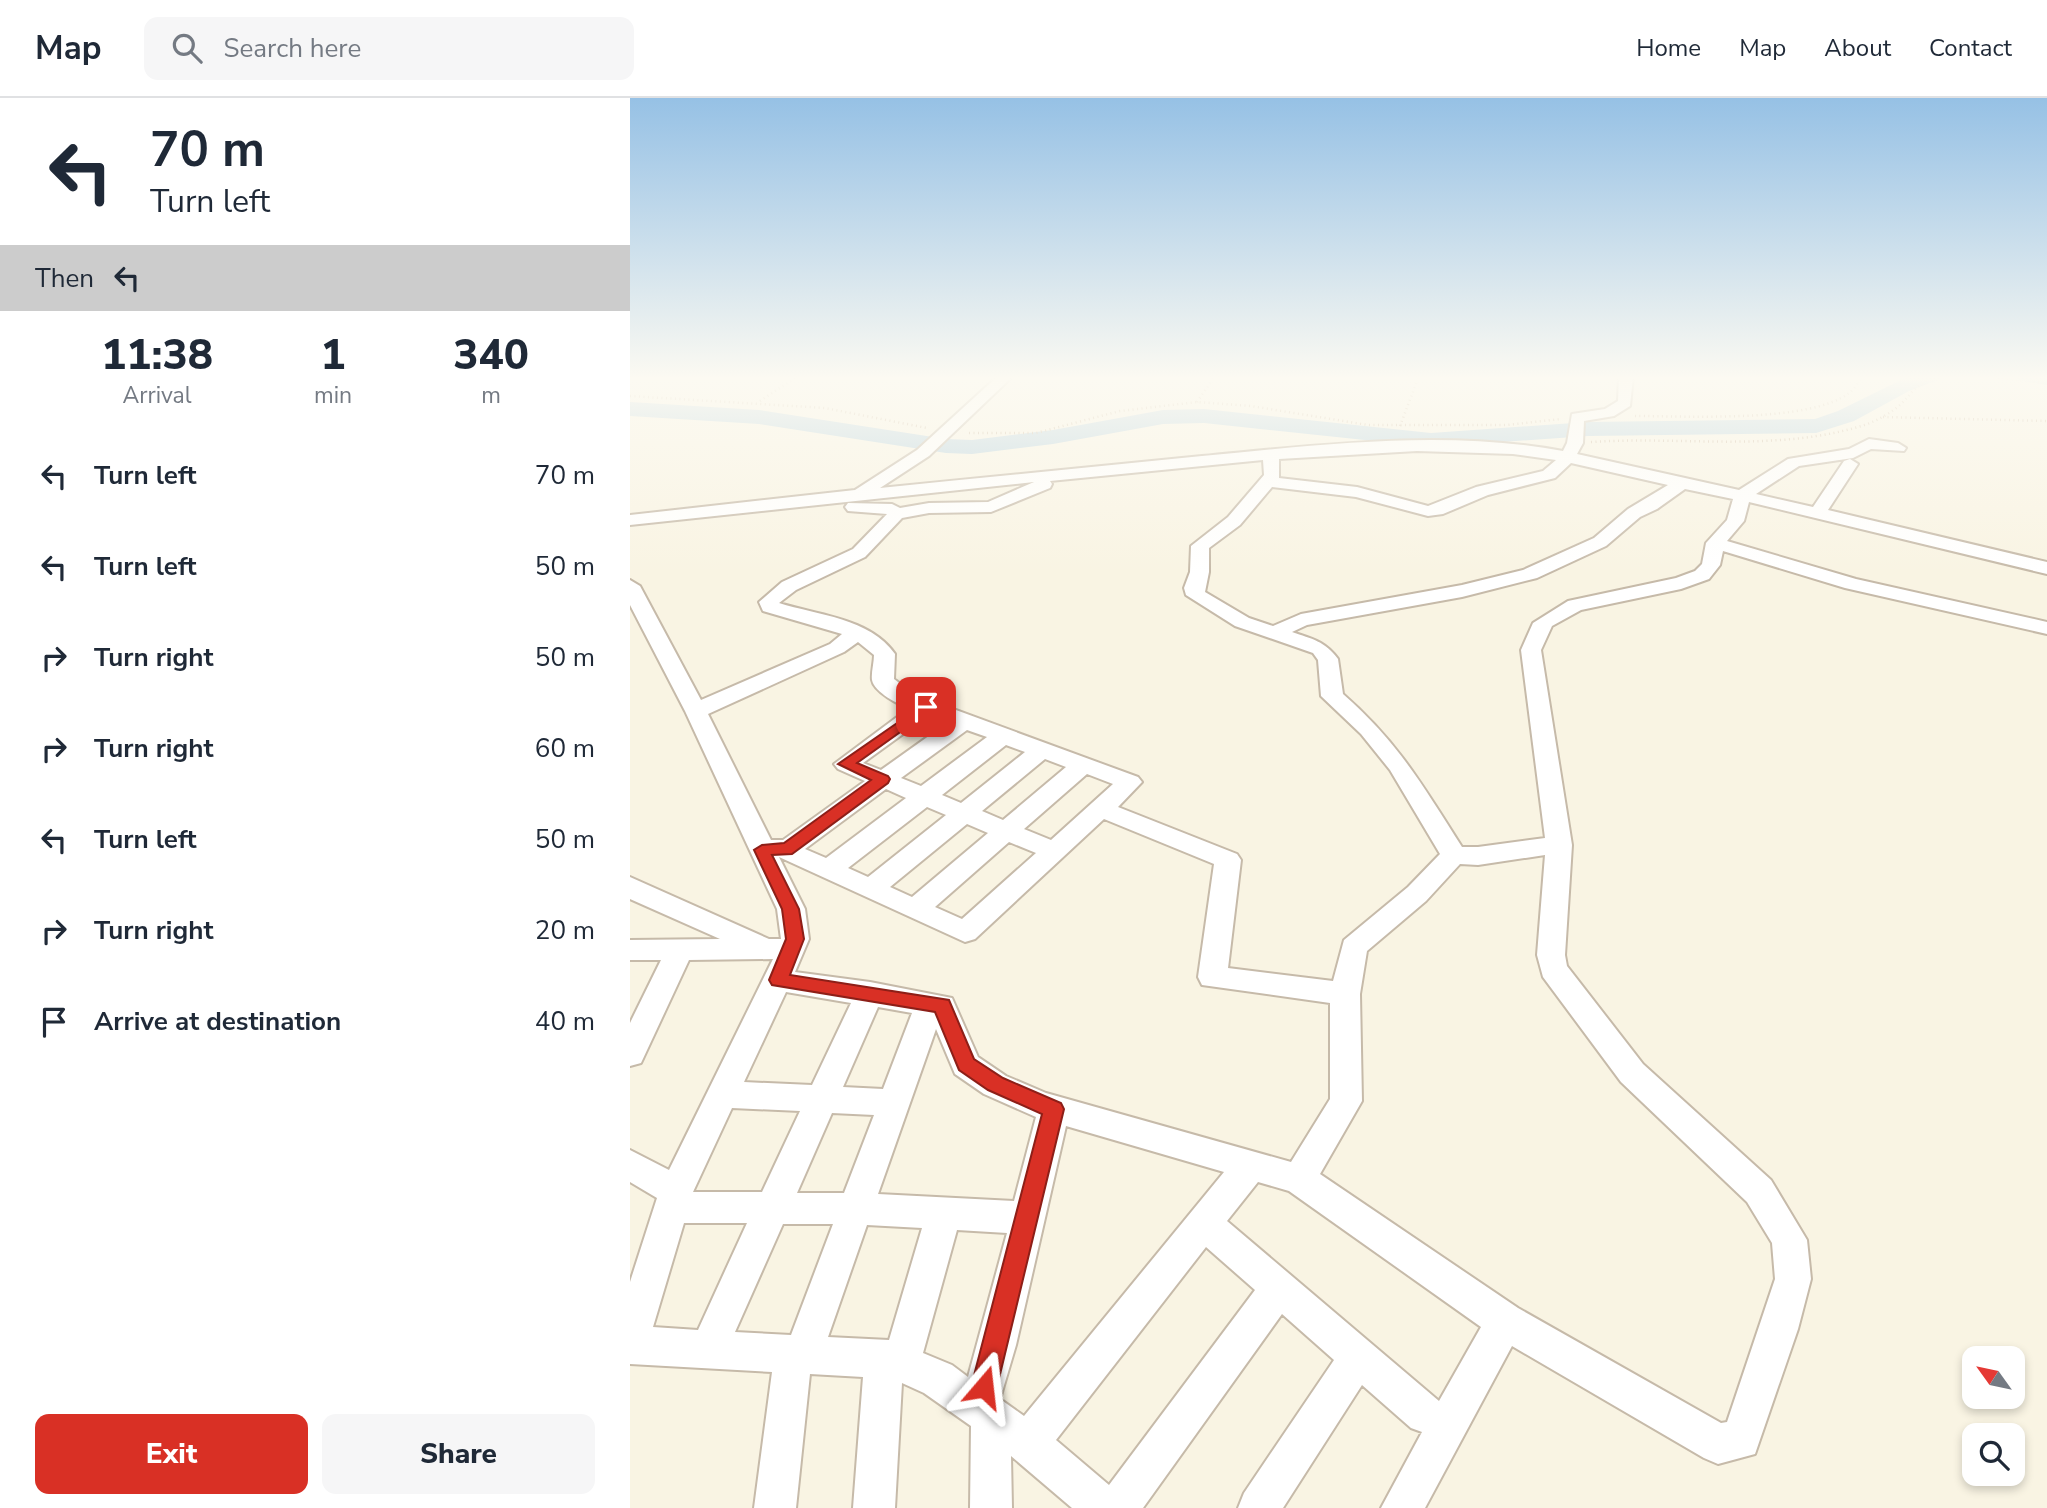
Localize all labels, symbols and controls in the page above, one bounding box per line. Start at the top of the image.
search box [144,17,634,80]
text: Map [35,26,102,71]
icon: search [168,29,206,67]
text: Search here [224,31,361,66]
text: Home [1636,32,1701,64]
text: Map [1739,32,1786,64]
text: About [1824,32,1891,64]
text: Contact [1929,32,2012,64]
text: 70 m [150,116,265,183]
icon: left [35,126,126,217]
text: Turn left [150,180,270,223]
icon: left [108,259,146,297]
text: Then [35,261,94,296]
text: 11:38 [101,327,213,384]
text: 1 [320,327,346,384]
text: 340 [453,327,529,384]
text: Arrival [122,380,192,411]
text: min [314,380,352,411]
text: m [481,380,501,411]
icon: left [35,457,73,495]
text: Turn left [94,458,197,493]
text: 70 m [535,458,595,493]
icon: left [35,548,73,586]
text: Turn left [94,549,197,584]
text: 50 m [535,549,595,584]
icon: right [35,639,73,677]
text: Turn right [94,640,213,675]
text: 50 m [535,640,595,675]
pin [896,677,956,737]
icon: arrive [907,688,945,726]
icon: right [35,730,73,768]
text: Turn right [94,731,213,766]
text: 60 m [535,731,595,766]
icon: left [35,821,73,859]
text: Turn left [94,822,197,857]
text: 50 m [535,822,595,857]
icon: right [35,912,73,950]
text: Turn right [94,913,213,948]
text: 20 m [535,913,595,948]
icon: arrive [35,1003,73,1041]
text: Arrive at destination [94,1004,341,1039]
text: 40 m [535,1004,595,1039]
north arrow [1962,1346,2025,1409]
map controls [1962,1346,2025,1486]
position arrow [947,1350,1021,1424]
button: Exit [35,1414,308,1494]
button: Share [322,1414,595,1494]
button: search [1962,1423,2025,1486]

